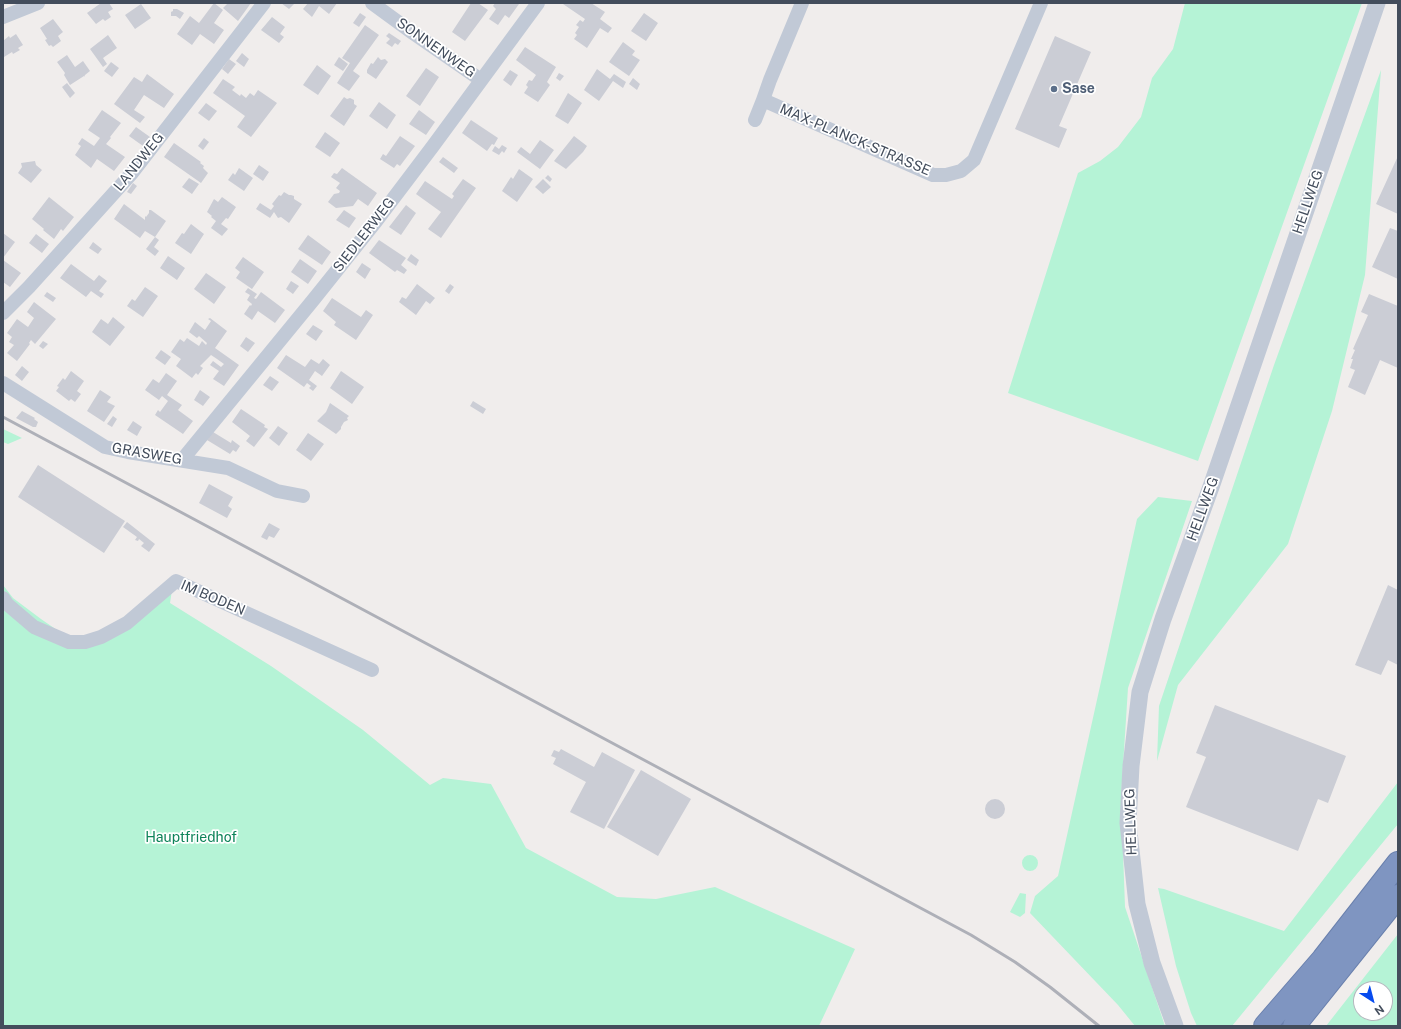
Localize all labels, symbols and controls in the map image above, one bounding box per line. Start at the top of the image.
street label: SONNENWEG [393,15,479,81]
place label: Sase [1062,81,1095,97]
marker: Sase [1049,84,1059,94]
street label: MAX-PLANCK-STRASSE [777,101,933,179]
street label: LANDWEG [110,129,168,195]
street label: HELLWEG [1289,168,1327,236]
street label: SIEDLERWEG [330,194,398,276]
street label: GRASWEG [111,440,183,468]
street label: HELLWEG [1184,475,1222,543]
street label: IM BODEN [178,577,248,619]
street label: HELLWEG [1121,788,1141,856]
park label: Hauptfriedhof [145,830,237,846]
north arrow [1353,981,1393,1021]
text: N [1372,1003,1386,1017]

